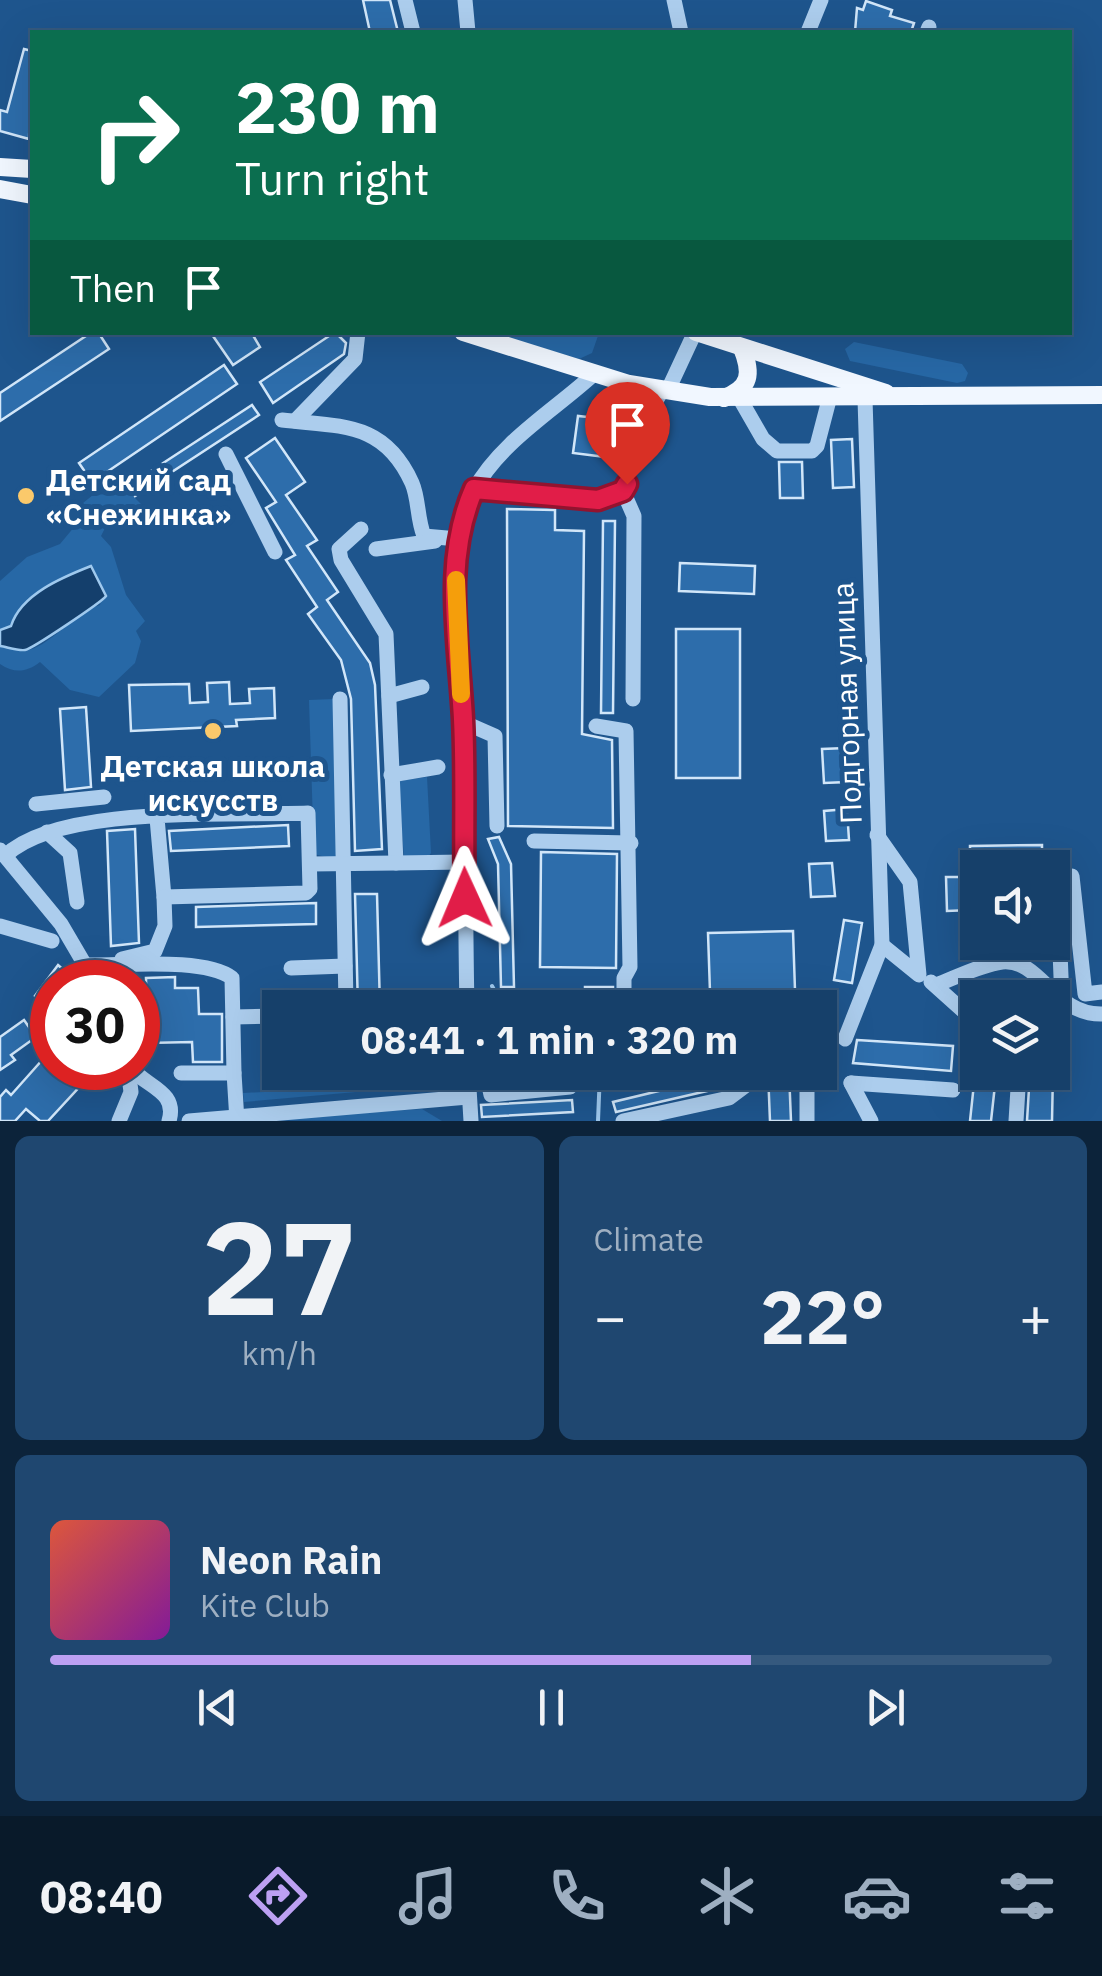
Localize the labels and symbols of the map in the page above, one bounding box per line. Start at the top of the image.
pin [585,382,670,485]
place label: Детский сад «Снежинка» [46,460,231,533]
marker: Детский сад «Снежинка» [15,485,37,507]
street label: Подгорная улица [822,581,870,825]
marker: Детская школа искусств [202,720,224,742]
place label: Детская школа искусств [101,746,325,819]
position arrow [413,846,517,950]
speed limit sign: 30 [30,960,160,1090]

